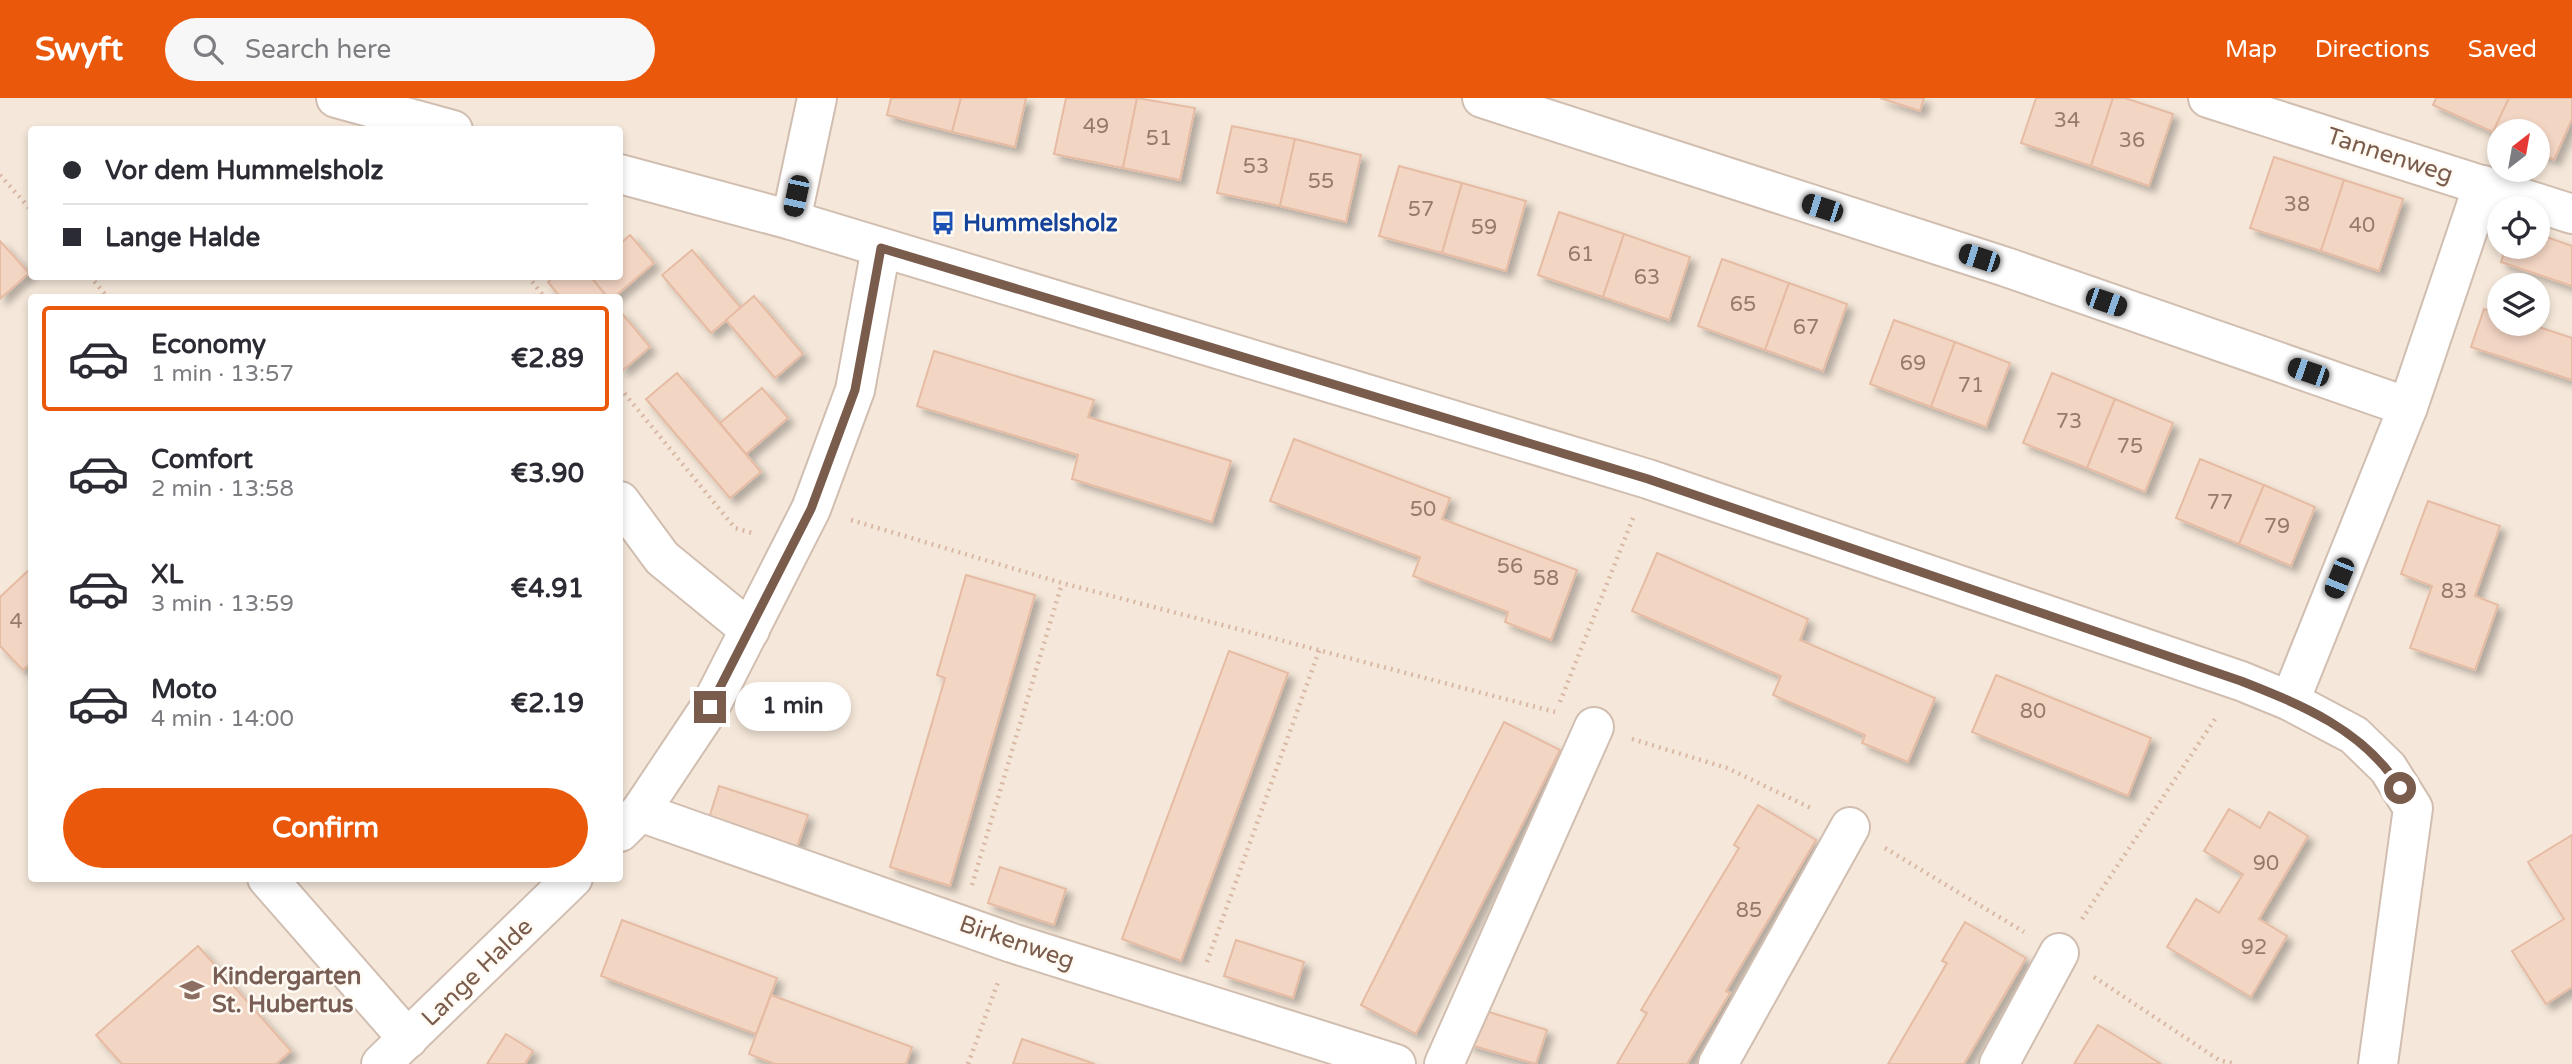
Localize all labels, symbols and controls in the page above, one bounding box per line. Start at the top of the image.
search box [165,18,655,81]
text: Swyft [35,30,123,69]
icon: search [189,30,227,68]
text: Search here [245,34,391,65]
text: Map [2225,35,2277,64]
text: Directions [2315,35,2430,64]
text: Saved [2468,35,2537,64]
house number: 34 [2054,108,2080,133]
house number: 49 [1083,114,1109,139]
north arrow [2487,119,2550,182]
map controls [2487,119,2550,336]
street label: Tannenweg [2323,121,2457,190]
house number: 51 [1146,126,1172,151]
house number: 36 [2119,128,2145,153]
house number: 53 [1243,154,1269,179]
text: Vor dem Hummelsholz [105,155,384,186]
house number: 55 [1308,169,1334,194]
car [782,173,811,219]
car [1799,192,1846,224]
house number: 38 [2284,192,2310,217]
button: locate [2487,196,2550,259]
house number: 57 [1408,197,1434,222]
bus stop icon: Hummelsholz [929,209,957,237]
place label: Hummelsholz [963,209,1118,238]
house number: 40 [2349,213,2375,238]
house number: 59 [1471,215,1497,240]
text: Lange Halde [105,222,260,253]
house number: 61 [1568,242,1594,267]
car [1956,242,2003,274]
house number: 63 [1634,265,1660,290]
button: layers [2487,273,2550,336]
car [2083,285,2130,319]
house number: 65 [1730,292,1756,317]
house number: 67 [1793,315,1819,340]
icon: car [67,327,130,390]
text: Economy [151,329,266,360]
text: €2.89 [511,343,584,374]
house number: 69 [1900,351,1926,376]
car [2285,355,2332,389]
text: 1 min · 13:57 [151,360,294,388]
house number: 71 [1958,373,1984,398]
house number: 73 [2056,409,2082,434]
house number: 75 [2117,434,2143,459]
icon: car [67,442,130,505]
text: Comfort [151,444,253,475]
text: €3.90 [511,458,584,489]
text: 2 min · 13:58 [151,475,294,503]
house number: 77 [2207,490,2233,515]
house number: 50 [1410,497,1436,522]
house number: 79 [2264,514,2290,539]
house number: 56 [1497,554,1523,579]
car [2322,555,2357,601]
icon: car [67,557,130,620]
text: XL [151,559,183,590]
house number: 58 [1533,566,1559,591]
text: €4.91 [511,573,584,604]
house number: 83 [2441,579,2467,604]
text: 3 min · 13:59 [151,590,294,618]
house number: 4 [9,609,23,634]
icon: car [67,672,130,735]
text: Moto [151,674,217,705]
callout: 1 min [734,682,850,732]
text: €2.19 [511,688,584,719]
route end [694,691,726,723]
text: 1 min [762,692,824,720]
house number: 80 [2020,699,2046,724]
text: 4 min · 14:00 [151,705,294,733]
route start [2384,772,2416,804]
button: Confirm [63,788,588,868]
house number: 90 [2253,851,2279,876]
house number: 85 [1736,898,1762,923]
street label: Birkenweg [955,909,1078,976]
street label: Lange Halde [416,912,539,1033]
house number: 92 [2241,935,2267,960]
place label: Kindergarten St. Hubertus [212,962,361,1019]
school or university icon: Kindergarten St. Hubertus [178,976,206,1004]

